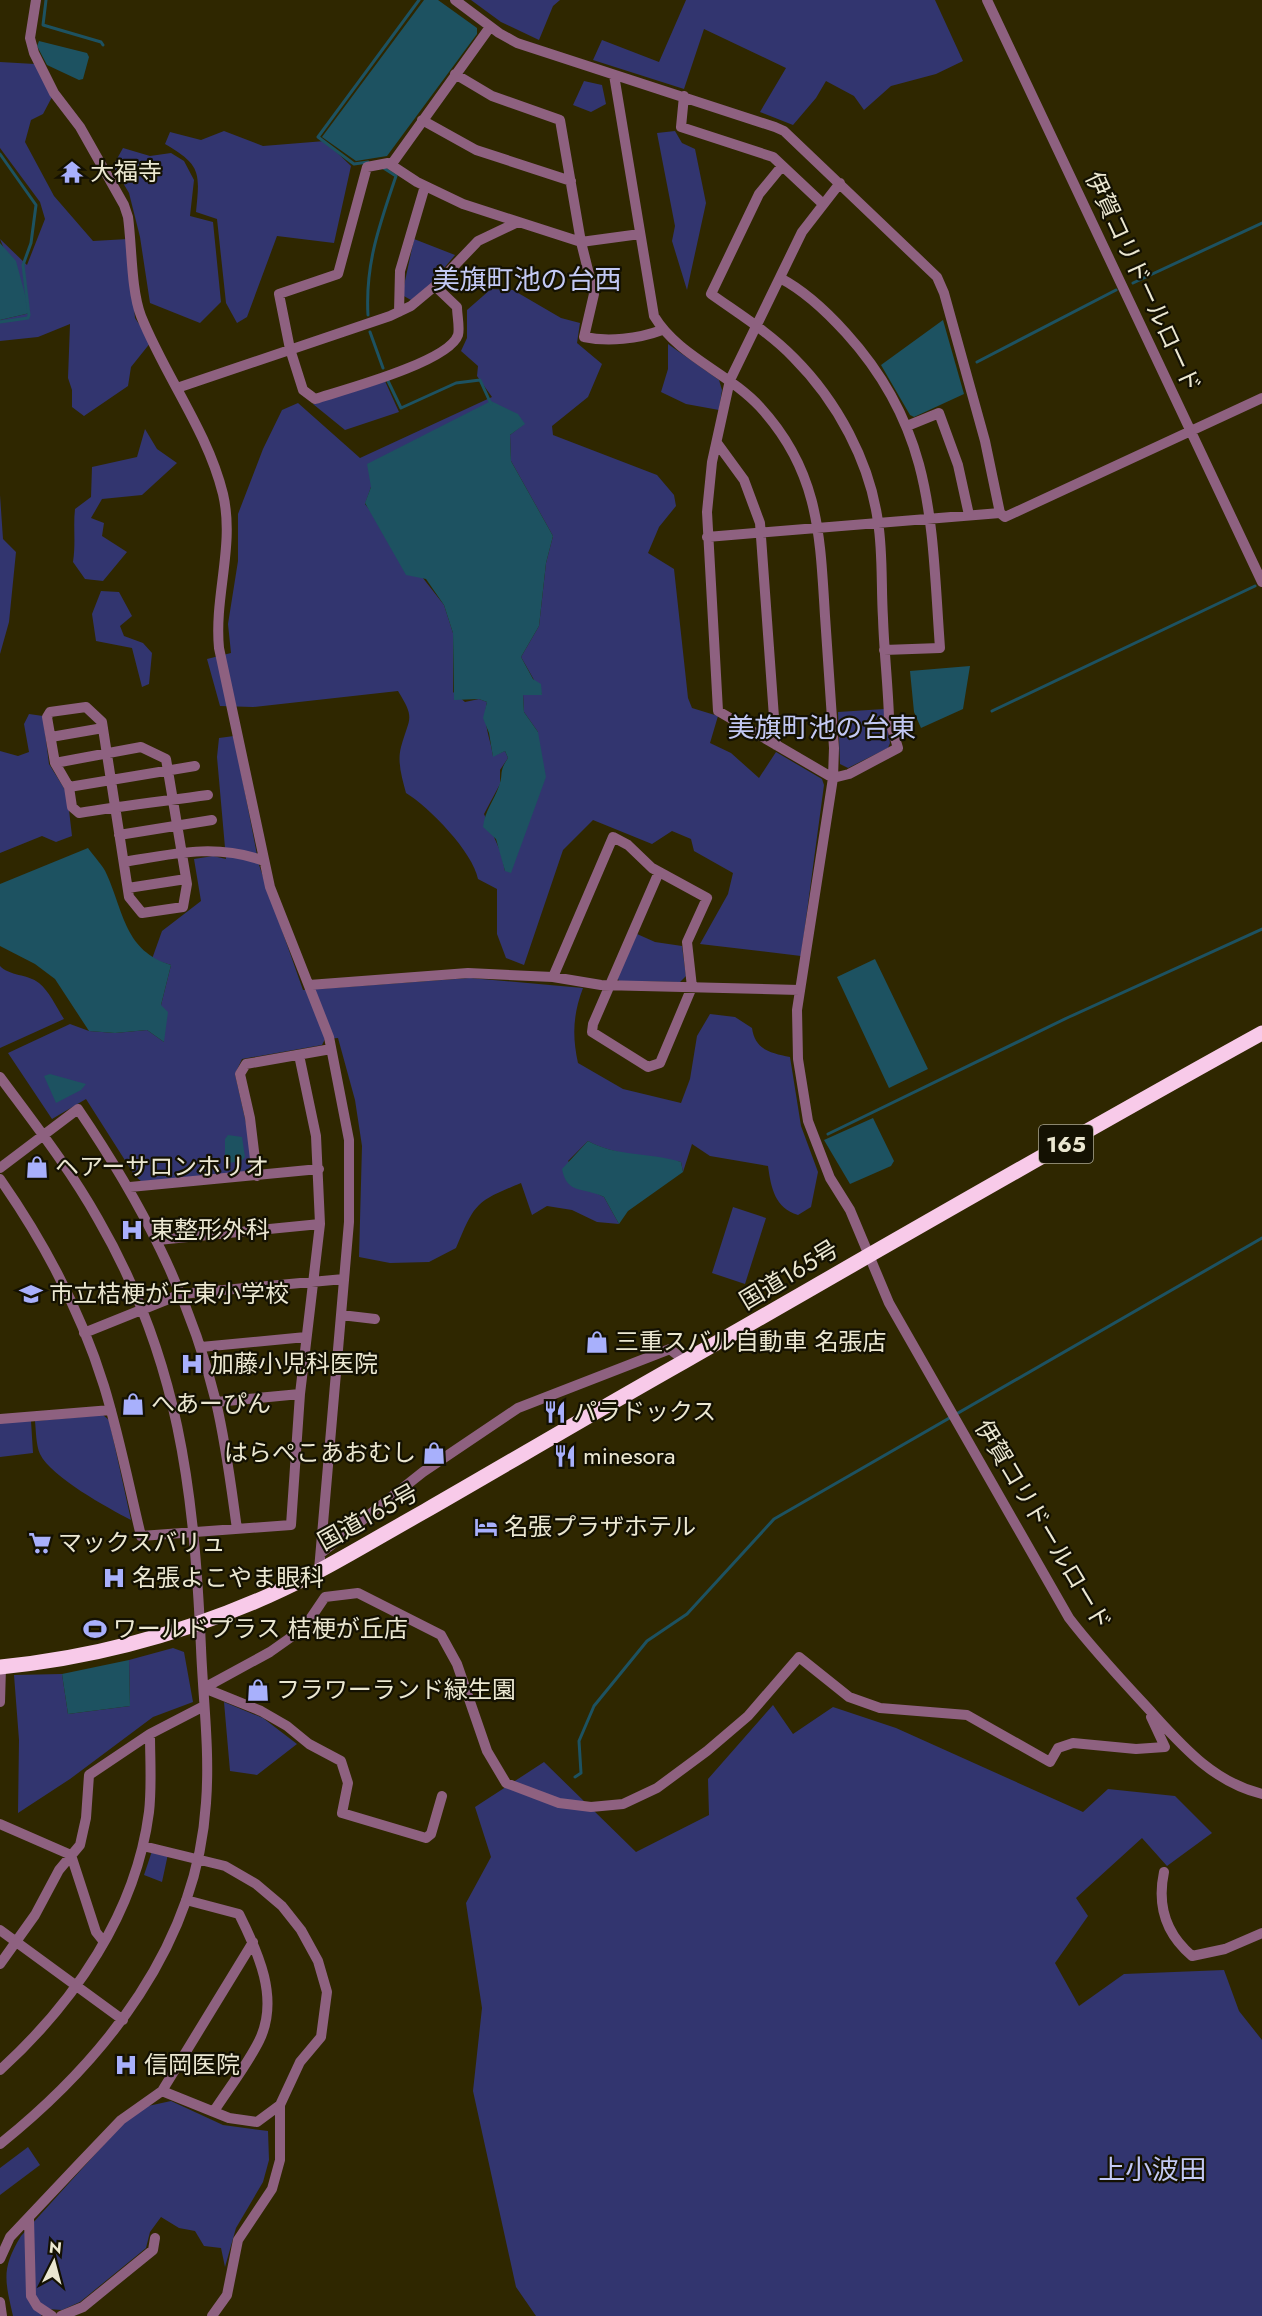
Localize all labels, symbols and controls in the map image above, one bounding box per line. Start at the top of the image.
place label: 大福寺 [90,154,162,189]
temple icon: 大福寺 [59,159,85,185]
street label: 伊賀コリドールロード [1077,166,1210,398]
district label: 美旗町池の台西 [433,260,622,299]
district label: 美旗町池の台東 [728,708,917,747]
road number: 165 [1039,1125,1093,1163]
place label: ヘアーサロンホリオ [55,1149,269,1184]
shop icon: ヘアーサロンホリオ [24,1154,50,1180]
place label: 東整形外科 [150,1212,270,1247]
hospital icon: 東整形外科 [119,1217,145,1243]
street label: 国道165号 [733,1231,845,1318]
place label: 市立桔梗が丘東小学校 [49,1276,289,1311]
school or university icon: 市立桔梗が丘東小学校 [18,1281,44,1307]
place label: 三重スバル自動車 名張店 [615,1324,886,1359]
shop icon: 三重スバル自動車 名張店 [584,1329,610,1355]
place label: 加藤小児科医院 [210,1346,378,1381]
hospital icon: 加藤小児科医院 [179,1351,205,1377]
place label: へあーぴん [151,1386,271,1421]
shop icon: へあーぴん [120,1391,146,1417]
place label: パラドックス [573,1394,716,1429]
restaurant icon: パラドックス [542,1399,568,1425]
street label: 伊賀コリドールロード [967,1413,1120,1637]
place label: はらぺこあおむし [224,1435,416,1470]
place label: minesora [583,1438,675,1473]
shop icon: はらぺこあおむし [421,1440,447,1466]
restaurant icon: minesora [552,1443,578,1469]
street label: 国道165号 [311,1475,424,1559]
place label: 名張プラザホテル [504,1509,696,1544]
hotel icon: 名張プラザホテル [473,1514,499,1540]
place label: マックスバリュ [58,1525,225,1560]
supermarket icon: マックスバリュ [27,1530,53,1556]
place label: 名張よこやま眼科 [132,1560,324,1595]
hospital icon: 名張よこやま眼科 [101,1565,127,1591]
place label: ワールドプラス 桔梗が丘店 [113,1611,408,1646]
sports icon: ワールドプラス 桔梗が丘店 [82,1616,108,1642]
place label: フラワーランド緑生園 [276,1672,516,1707]
shop icon: フラワーランド緑生園 [245,1677,271,1703]
place label: 信岡医院 [144,2047,240,2082]
hospital icon: 信岡医院 [113,2052,139,2078]
district label: 上小波田 [1098,2150,1206,2189]
north arrow [24,2232,84,2292]
text: N [48,2235,63,2260]

